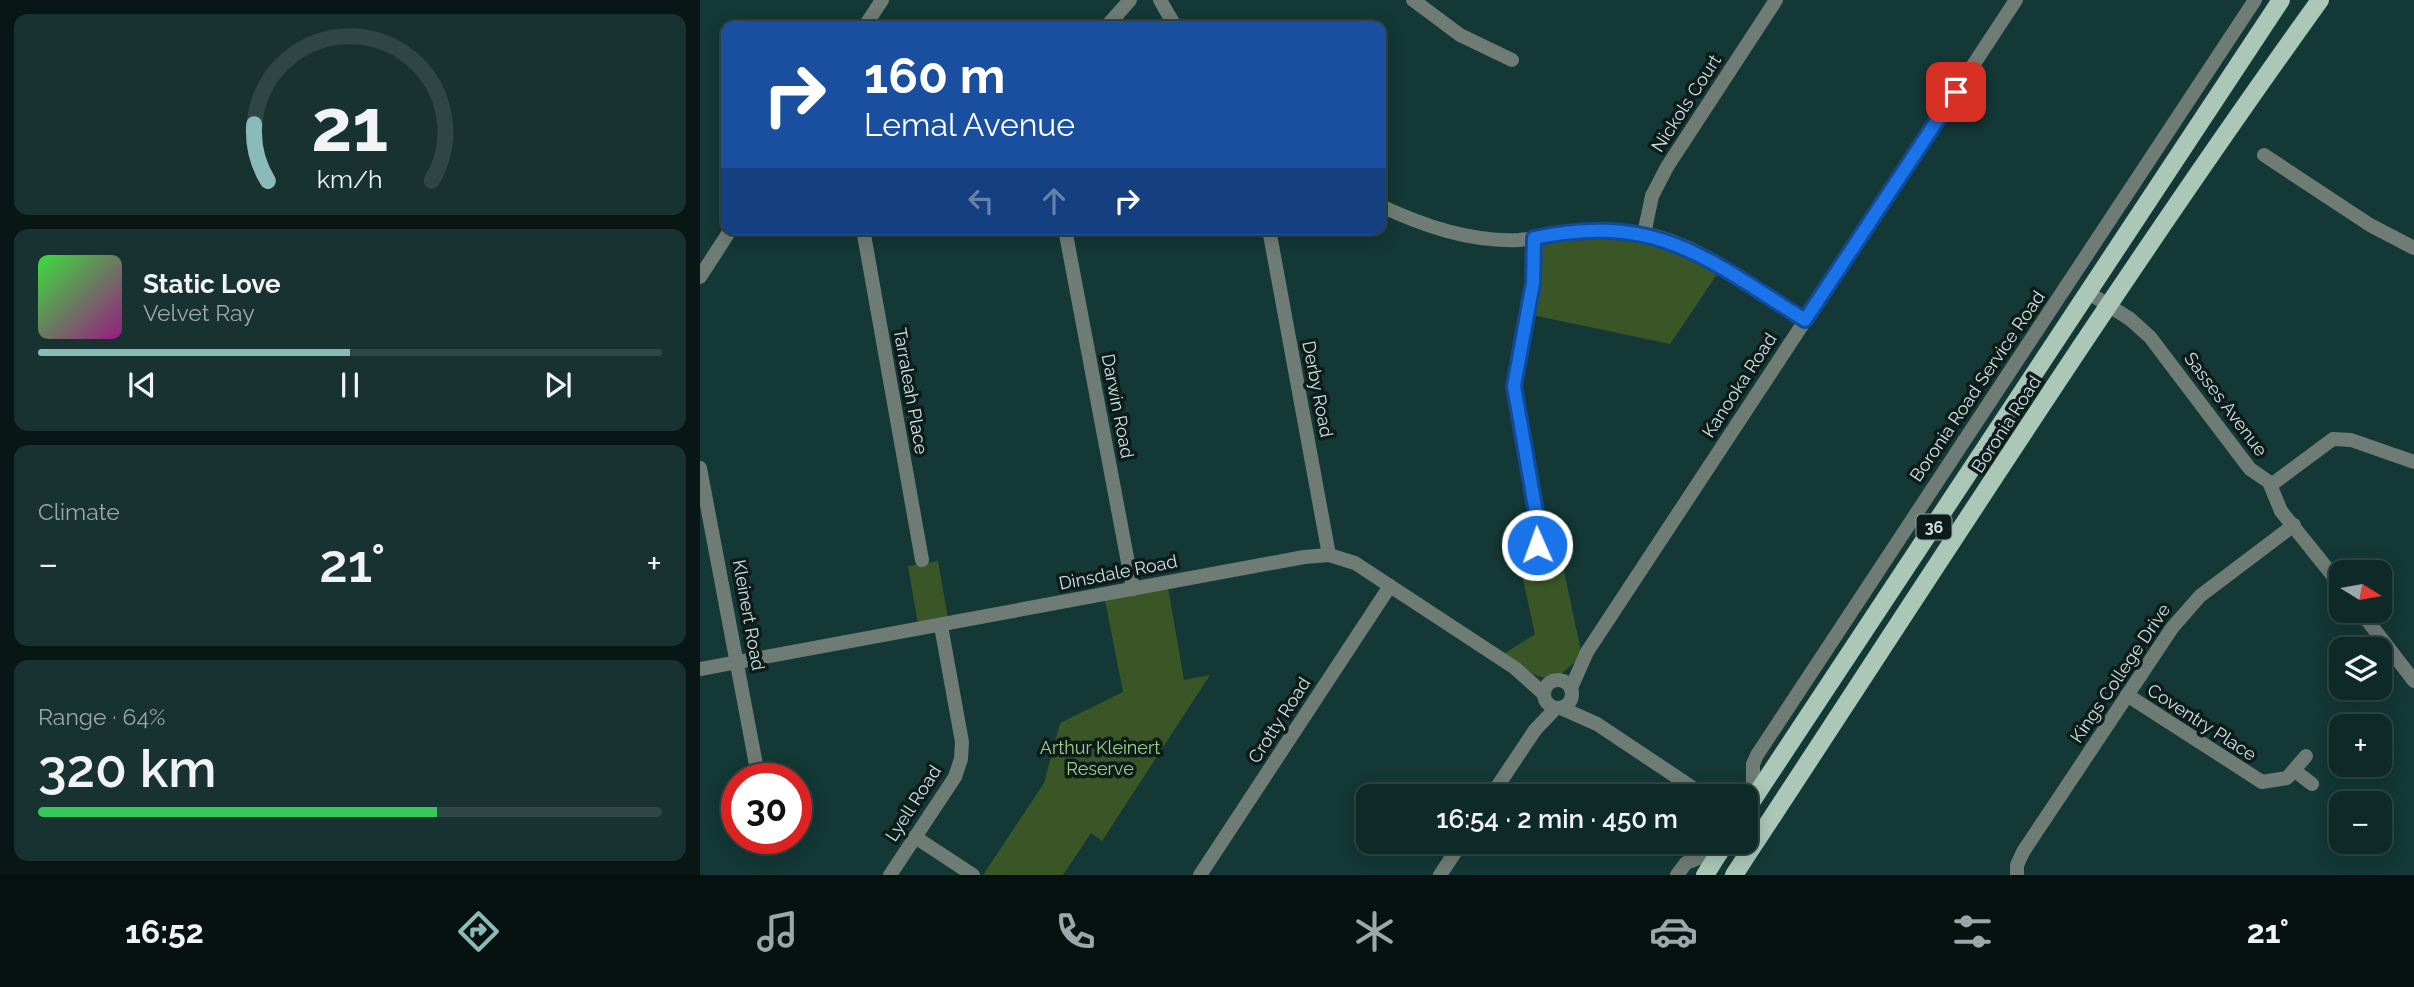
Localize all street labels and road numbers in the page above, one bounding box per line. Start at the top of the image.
street label: Nickols Court [1647,50,1725,156]
street label: Boronia Road Service Road [1905,286,2049,486]
street label: Tarraleah Place [890,326,933,456]
street label: Kanooka Road [1697,329,1781,441]
street label: Derby Road [1298,339,1338,439]
street label: Sasses Avenue [2180,348,2272,460]
street label: Darwin Road [1098,352,1138,460]
street label: Boronia Road [1967,371,2045,477]
road number: 36 [1916,514,1952,540]
street label: Dinsdale Road [1057,550,1179,594]
street label: Kleinert Road [729,558,769,672]
street label: Kings College Drive [2066,599,2175,746]
street label: Crotty Road [1243,673,1315,767]
street label: Coventry Place [2144,679,2261,765]
street label: Lyell Road [881,761,945,845]

